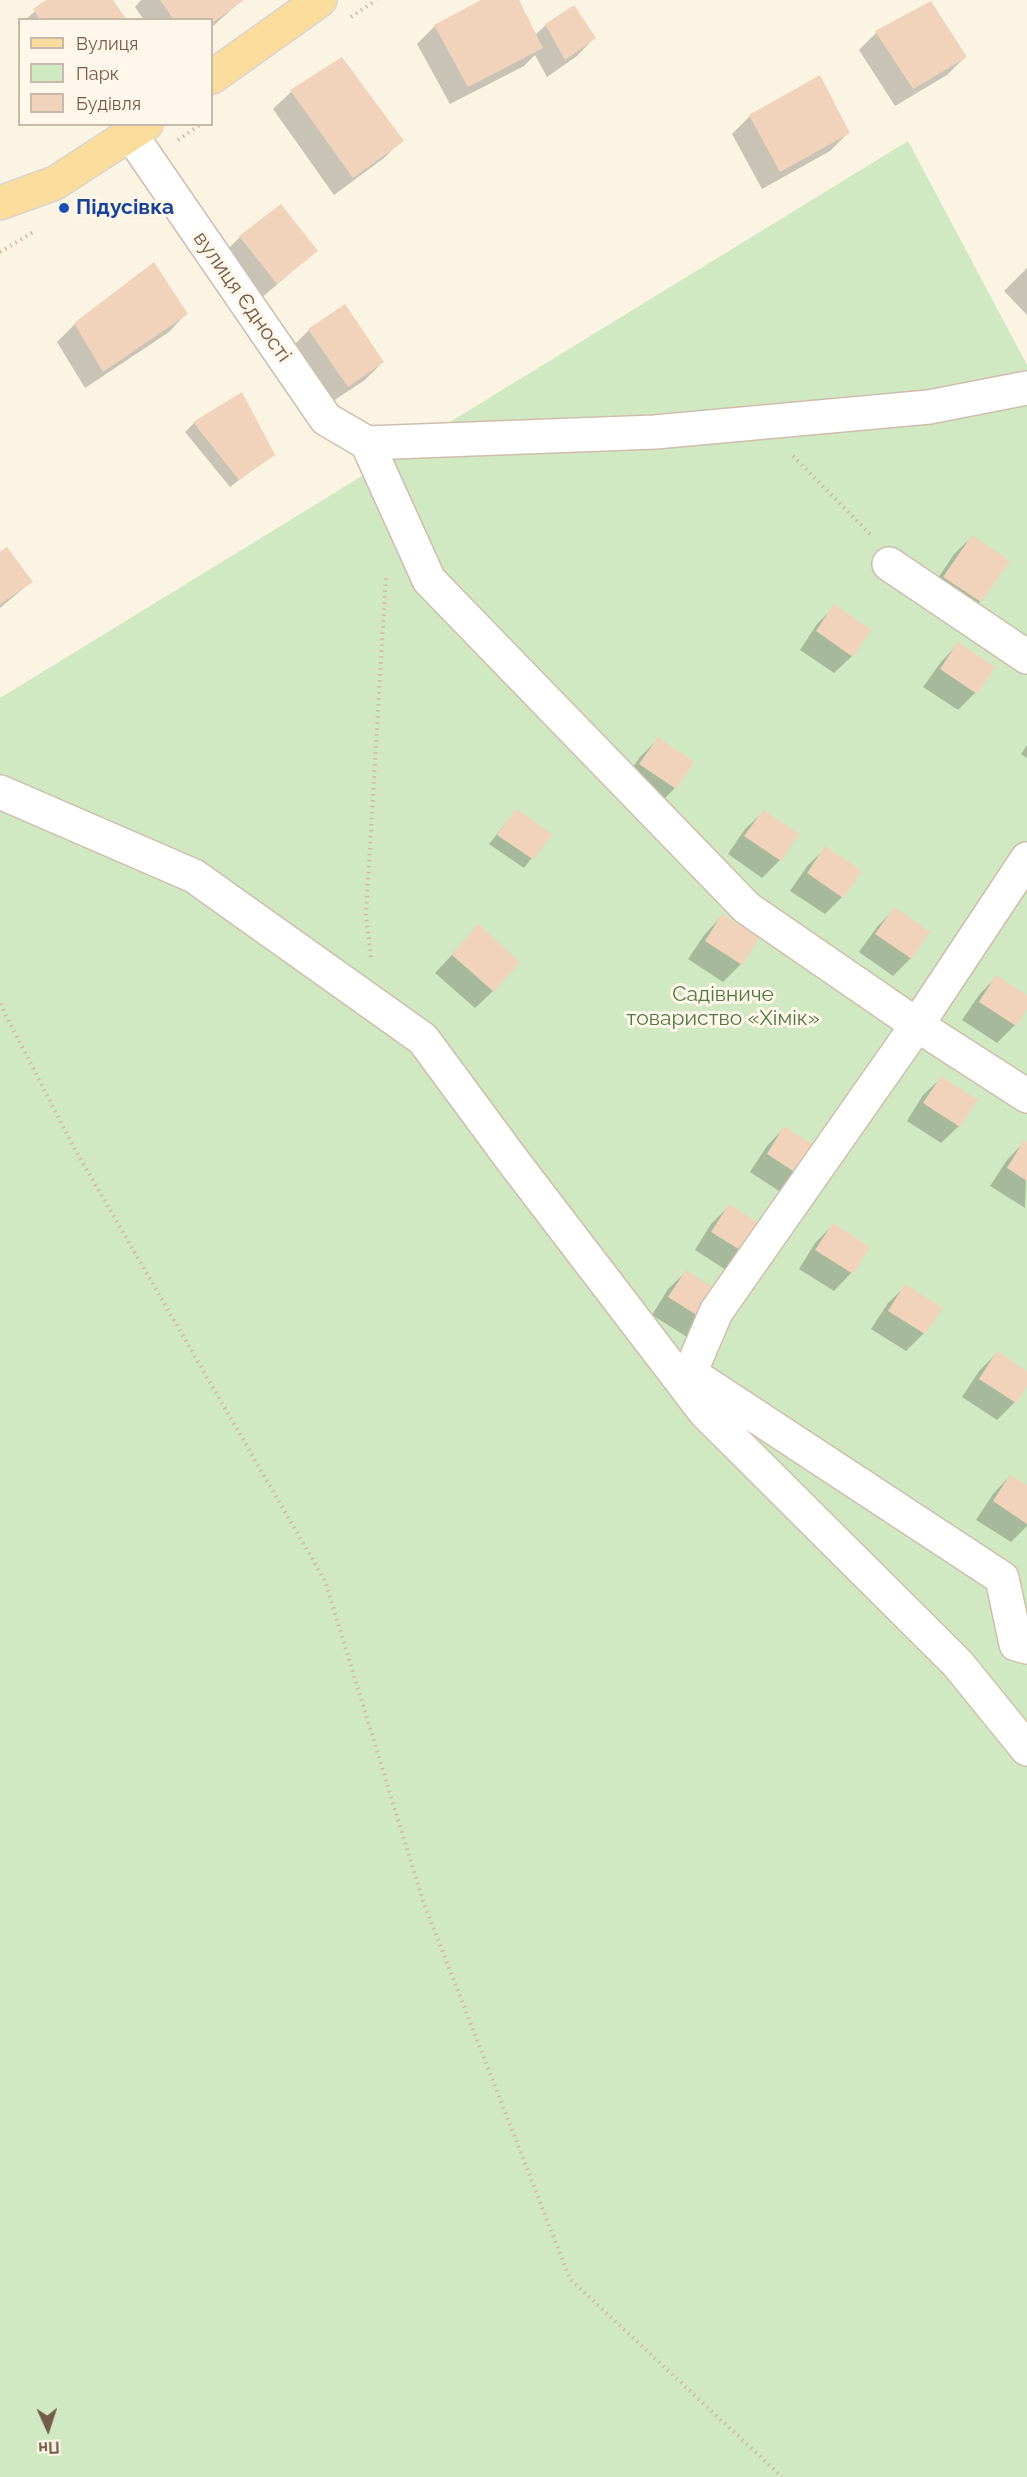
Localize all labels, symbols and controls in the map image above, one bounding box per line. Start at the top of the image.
legend [18,18,213,126]
text: Вулиця [76,33,138,54]
text: Парк [76,63,119,84]
text: Будівля [76,93,141,114]
place label: Підусівка [76,195,174,221]
marker: Підусівка [57,201,71,215]
street label: вулиця Єдності [188,227,296,367]
park label: Садівниче товариство «Хімік» [626,982,820,1032]
north arrow [18,2399,78,2459]
text: Пн [38,2437,60,2458]

